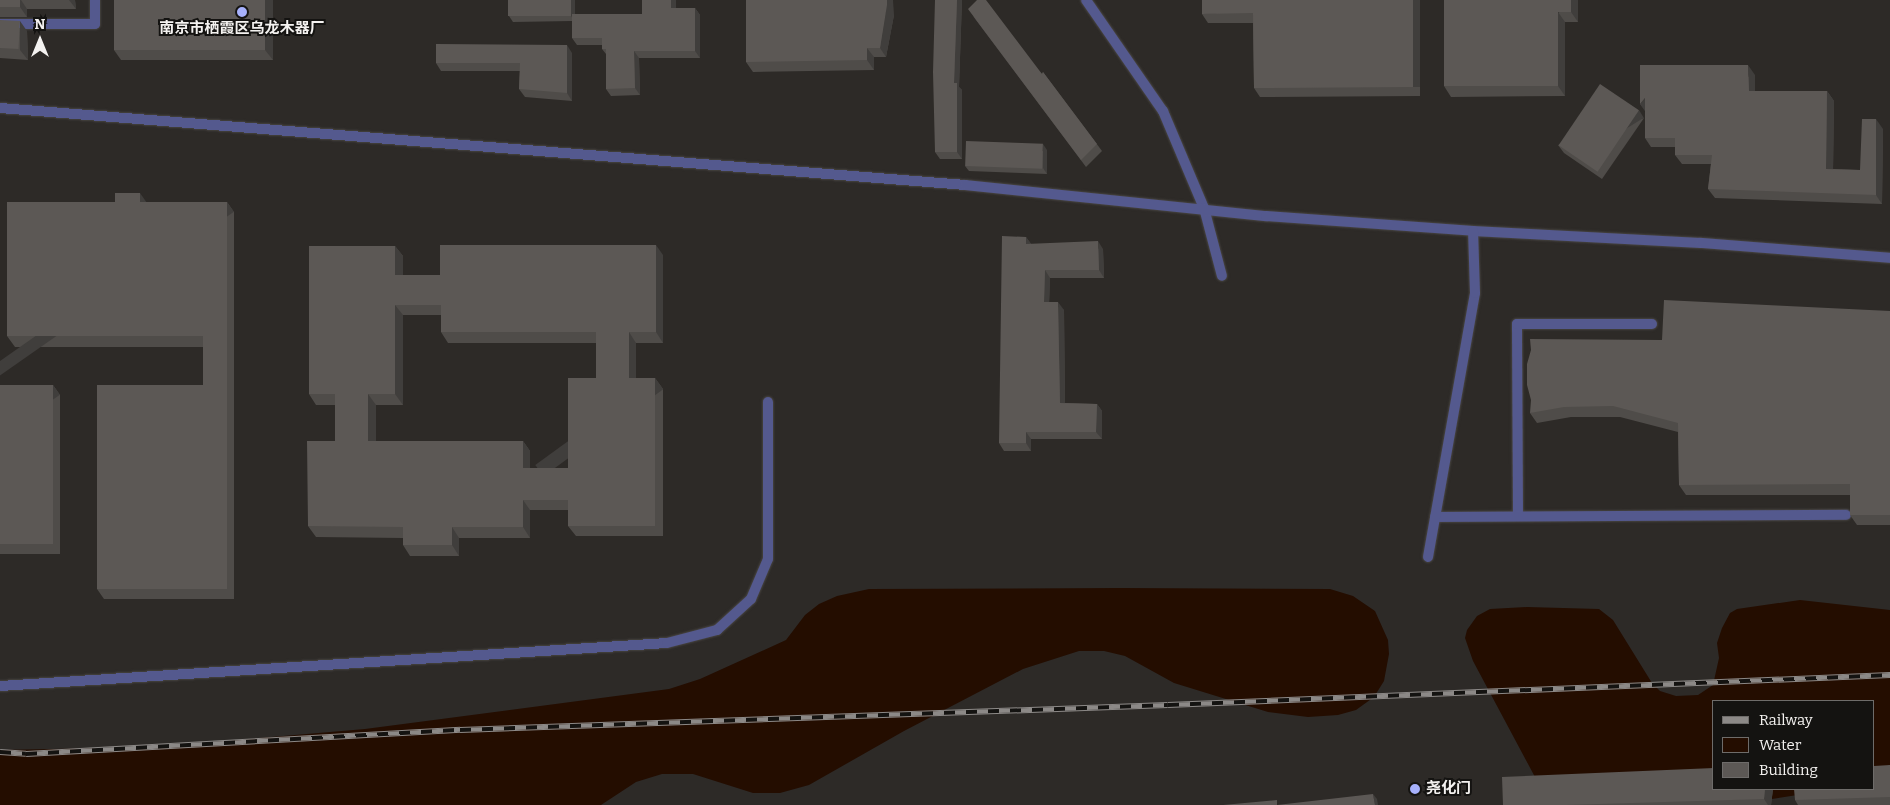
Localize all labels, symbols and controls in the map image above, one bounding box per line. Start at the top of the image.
marker: 南京市栖霞区乌龙木器厂 [236,6,248,18]
north arrow [15,15,65,65]
text: N [35,16,45,33]
place label: 南京市栖霞区乌龙木器厂 [160,20,324,38]
legend [1712,700,1875,790]
text: Railway [1759,711,1813,729]
text: Water [1759,736,1801,754]
text: Building [1759,761,1818,779]
place label: 尧化门 [1426,780,1471,798]
marker: 尧化门 [1408,782,1422,796]

